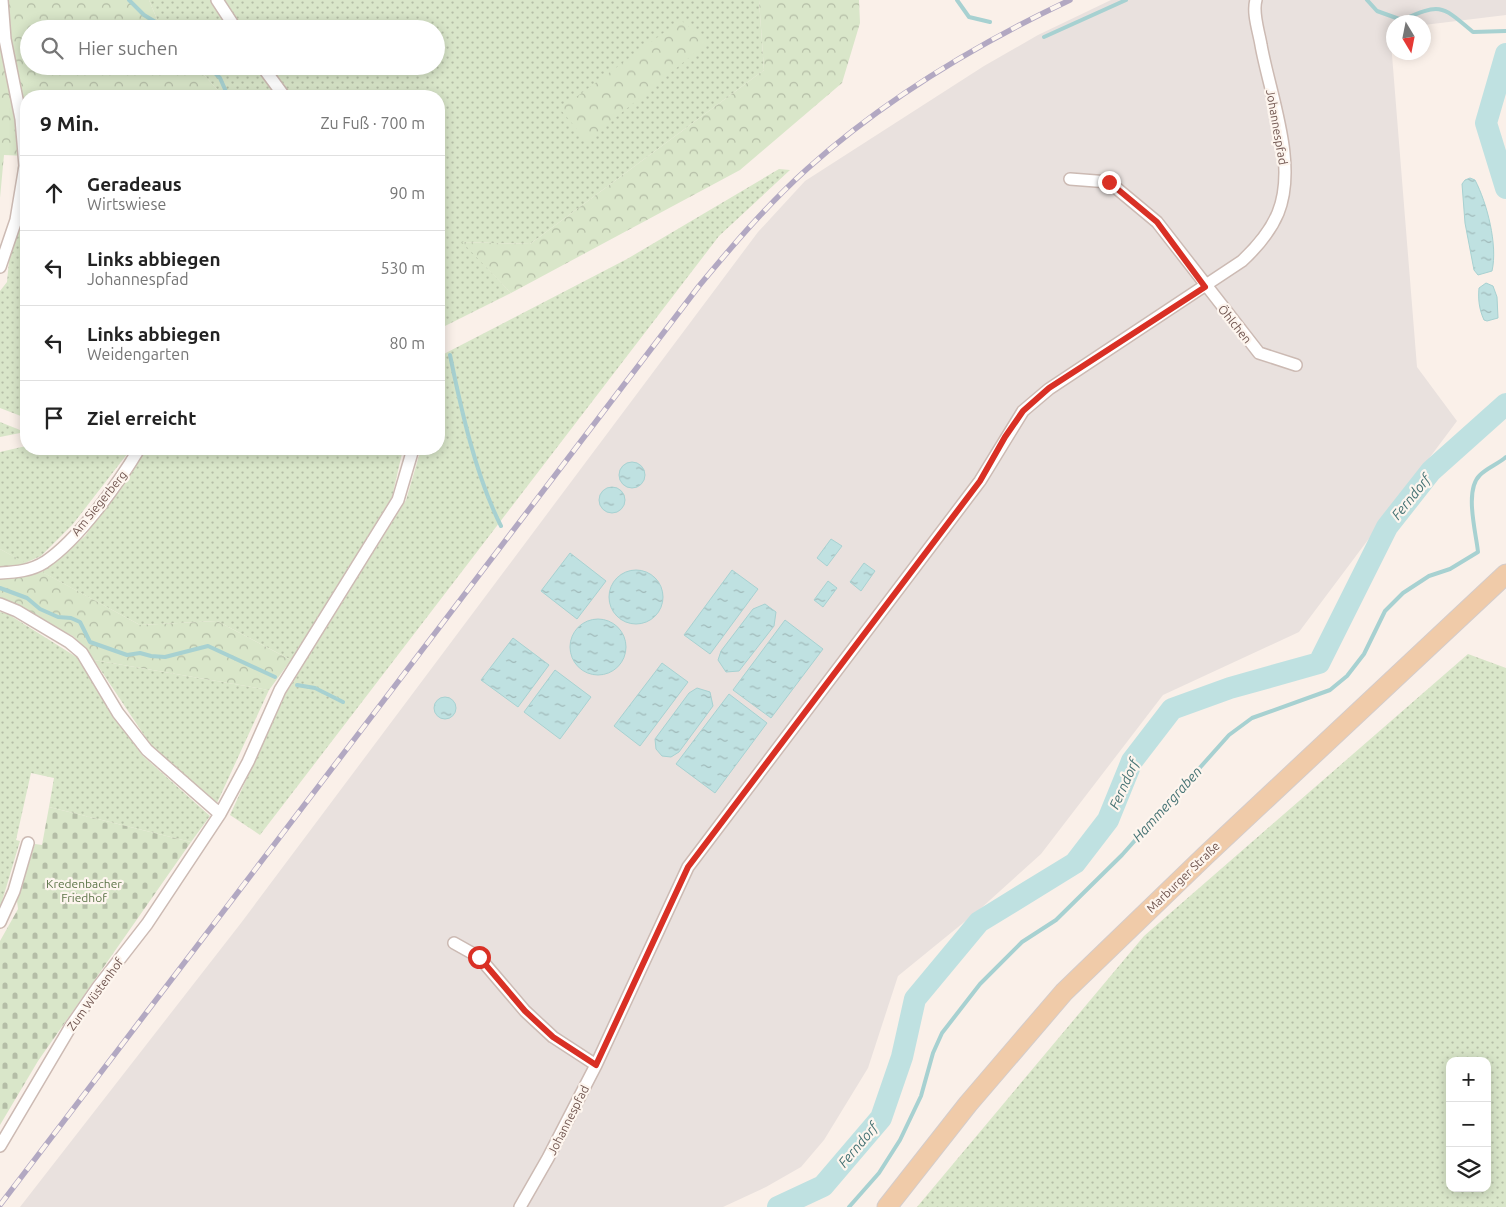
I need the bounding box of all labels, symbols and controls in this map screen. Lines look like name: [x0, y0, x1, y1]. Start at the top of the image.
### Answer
north arrow: [1386, 15, 1431, 60]
search box: [20, 20, 445, 75]
icon: search: [38, 34, 66, 62]
text: Hier suchen: [78, 37, 178, 59]
street label: Johannespfad: [1264, 88, 1290, 166]
text: 9 Min.: [40, 111, 99, 135]
text: Zu Fuß · 700 m: [320, 114, 425, 132]
route end: [1098, 171, 1121, 194]
text: Geradeaus: [87, 173, 182, 195]
icon: ahead: [40, 179, 68, 207]
text: 90 m: [389, 184, 425, 202]
text: Wirtswiese: [87, 195, 166, 213]
text: Links abbiegen: [87, 248, 221, 270]
icon: left: [40, 254, 68, 282]
text: 530 m: [380, 259, 425, 277]
text: Johannespfad: [87, 270, 189, 288]
street label: Öhlchen: [1216, 302, 1254, 346]
text: Links abbiegen: [87, 323, 221, 345]
icon: left: [40, 329, 68, 357]
text: 80 m: [389, 334, 425, 352]
text: Weidengarten: [87, 345, 189, 363]
icon: arrive: [40, 404, 68, 432]
text: Ziel erreicht: [87, 407, 196, 429]
street label: Am Siegerberg: [69, 468, 129, 538]
water label: Ferndorf: [1388, 470, 1435, 523]
water label: Ferndorf: [1106, 755, 1143, 812]
water label: Hammergraben: [1129, 763, 1205, 845]
street label: Marburger Straße: [1144, 839, 1222, 915]
park label: Kredenbacher Friedhof: [46, 877, 122, 904]
route start: [468, 946, 491, 969]
street label: Zum Wüstenhof: [64, 955, 126, 1033]
map controls: [1446, 1057, 1491, 1192]
button: +: [1446, 1057, 1491, 1102]
street label: Johannespfad: [545, 1083, 591, 1157]
button: −: [1446, 1102, 1491, 1147]
water label: Ferndorf: [835, 1118, 882, 1171]
button: layers: [1446, 1147, 1491, 1192]

